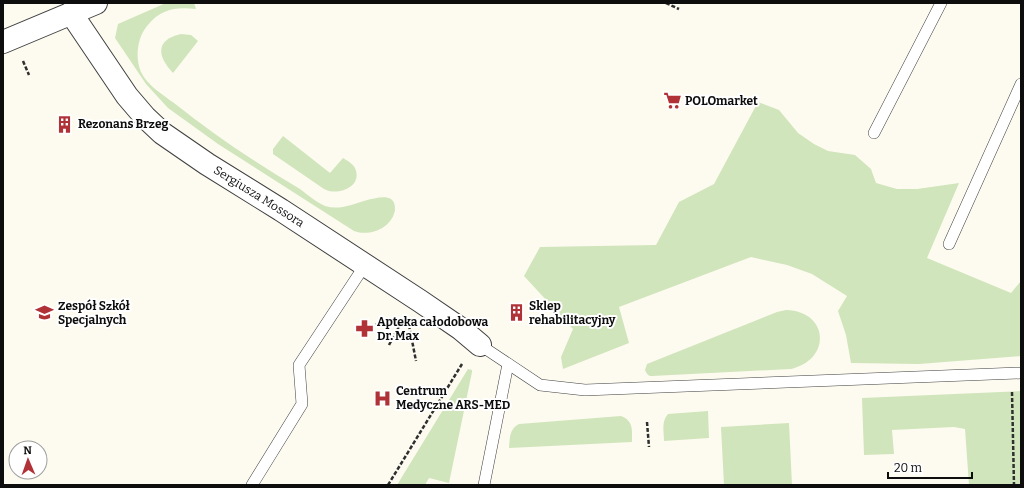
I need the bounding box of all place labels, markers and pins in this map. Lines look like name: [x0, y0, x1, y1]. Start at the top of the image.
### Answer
supermarket icon: POLOmarket: [662, 91, 682, 111]
place label: POLOmarket: [685, 94, 758, 108]
building icon: Rezonans Brzeg: [55, 114, 75, 134]
place label: Rezonans Brzeg: [78, 117, 168, 131]
place label: Zespół Szkół Specjalnych: [58, 299, 131, 328]
place label: Sklep rehabilitacyjny: [529, 299, 616, 328]
school or university icon: Zespół Szkół Specjalnych: [35, 303, 55, 323]
building icon: Sklep rehabilitacyjny: [506, 303, 526, 323]
place label: Apteka całodobowa Dr. Max: [377, 315, 488, 343]
pharmacy icon: Apteka całodobowa Dr. Max: [354, 319, 374, 339]
place label: Centrum Medyczne ARS-MED: [396, 384, 511, 412]
hospital icon: Centrum Medyczne ARS-MED: [373, 388, 393, 408]

